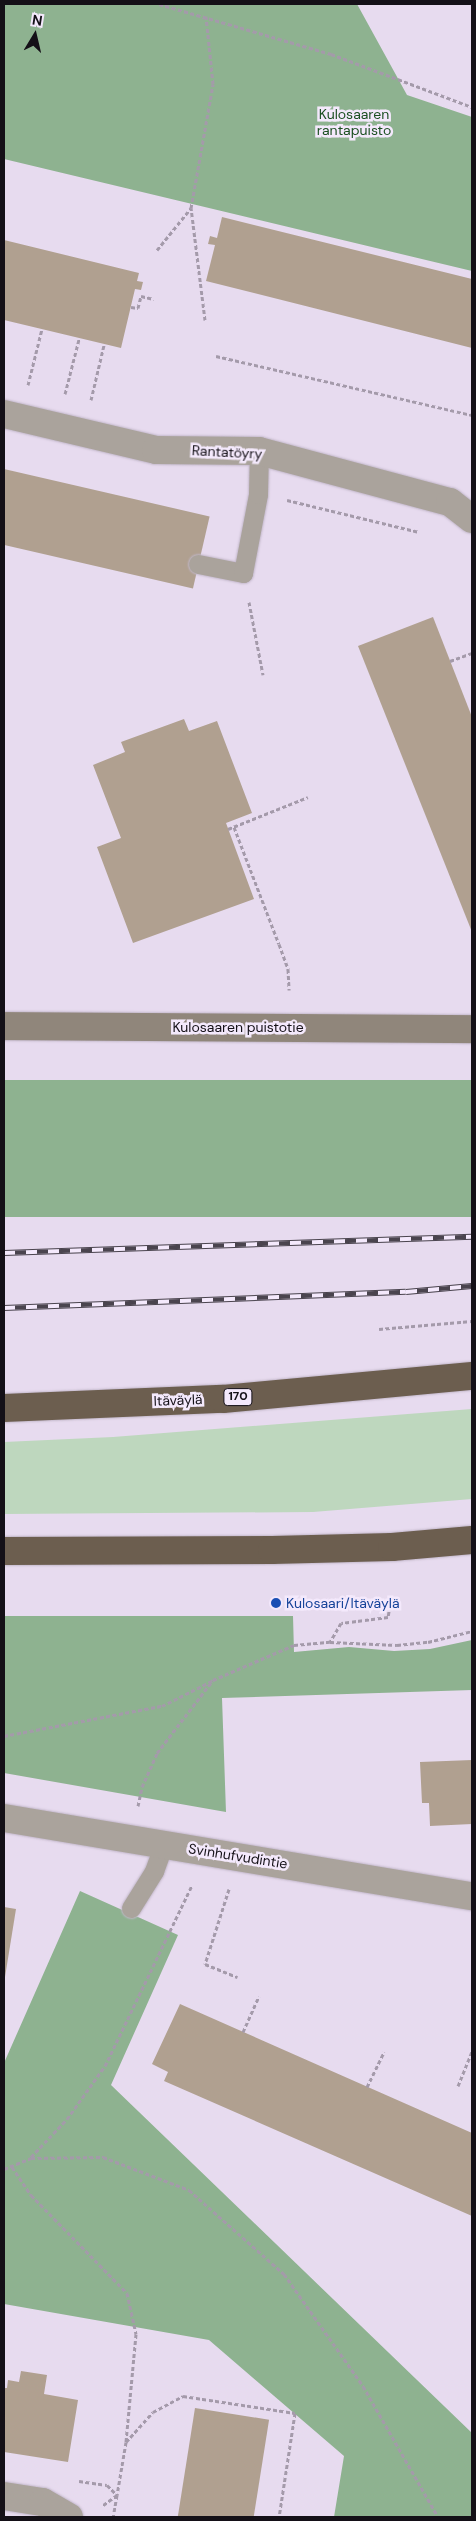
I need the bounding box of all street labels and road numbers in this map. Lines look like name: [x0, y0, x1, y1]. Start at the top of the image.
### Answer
street label: Rantatöyry: [191, 442, 263, 462]
street label: Kulosaaren puistotie: [172, 1019, 304, 1035]
road number: 170: [223, 1388, 253, 1406]
street label: Itäväylä: [153, 1391, 203, 1409]
street label: Svinhufvudintie: [187, 1840, 289, 1872]

